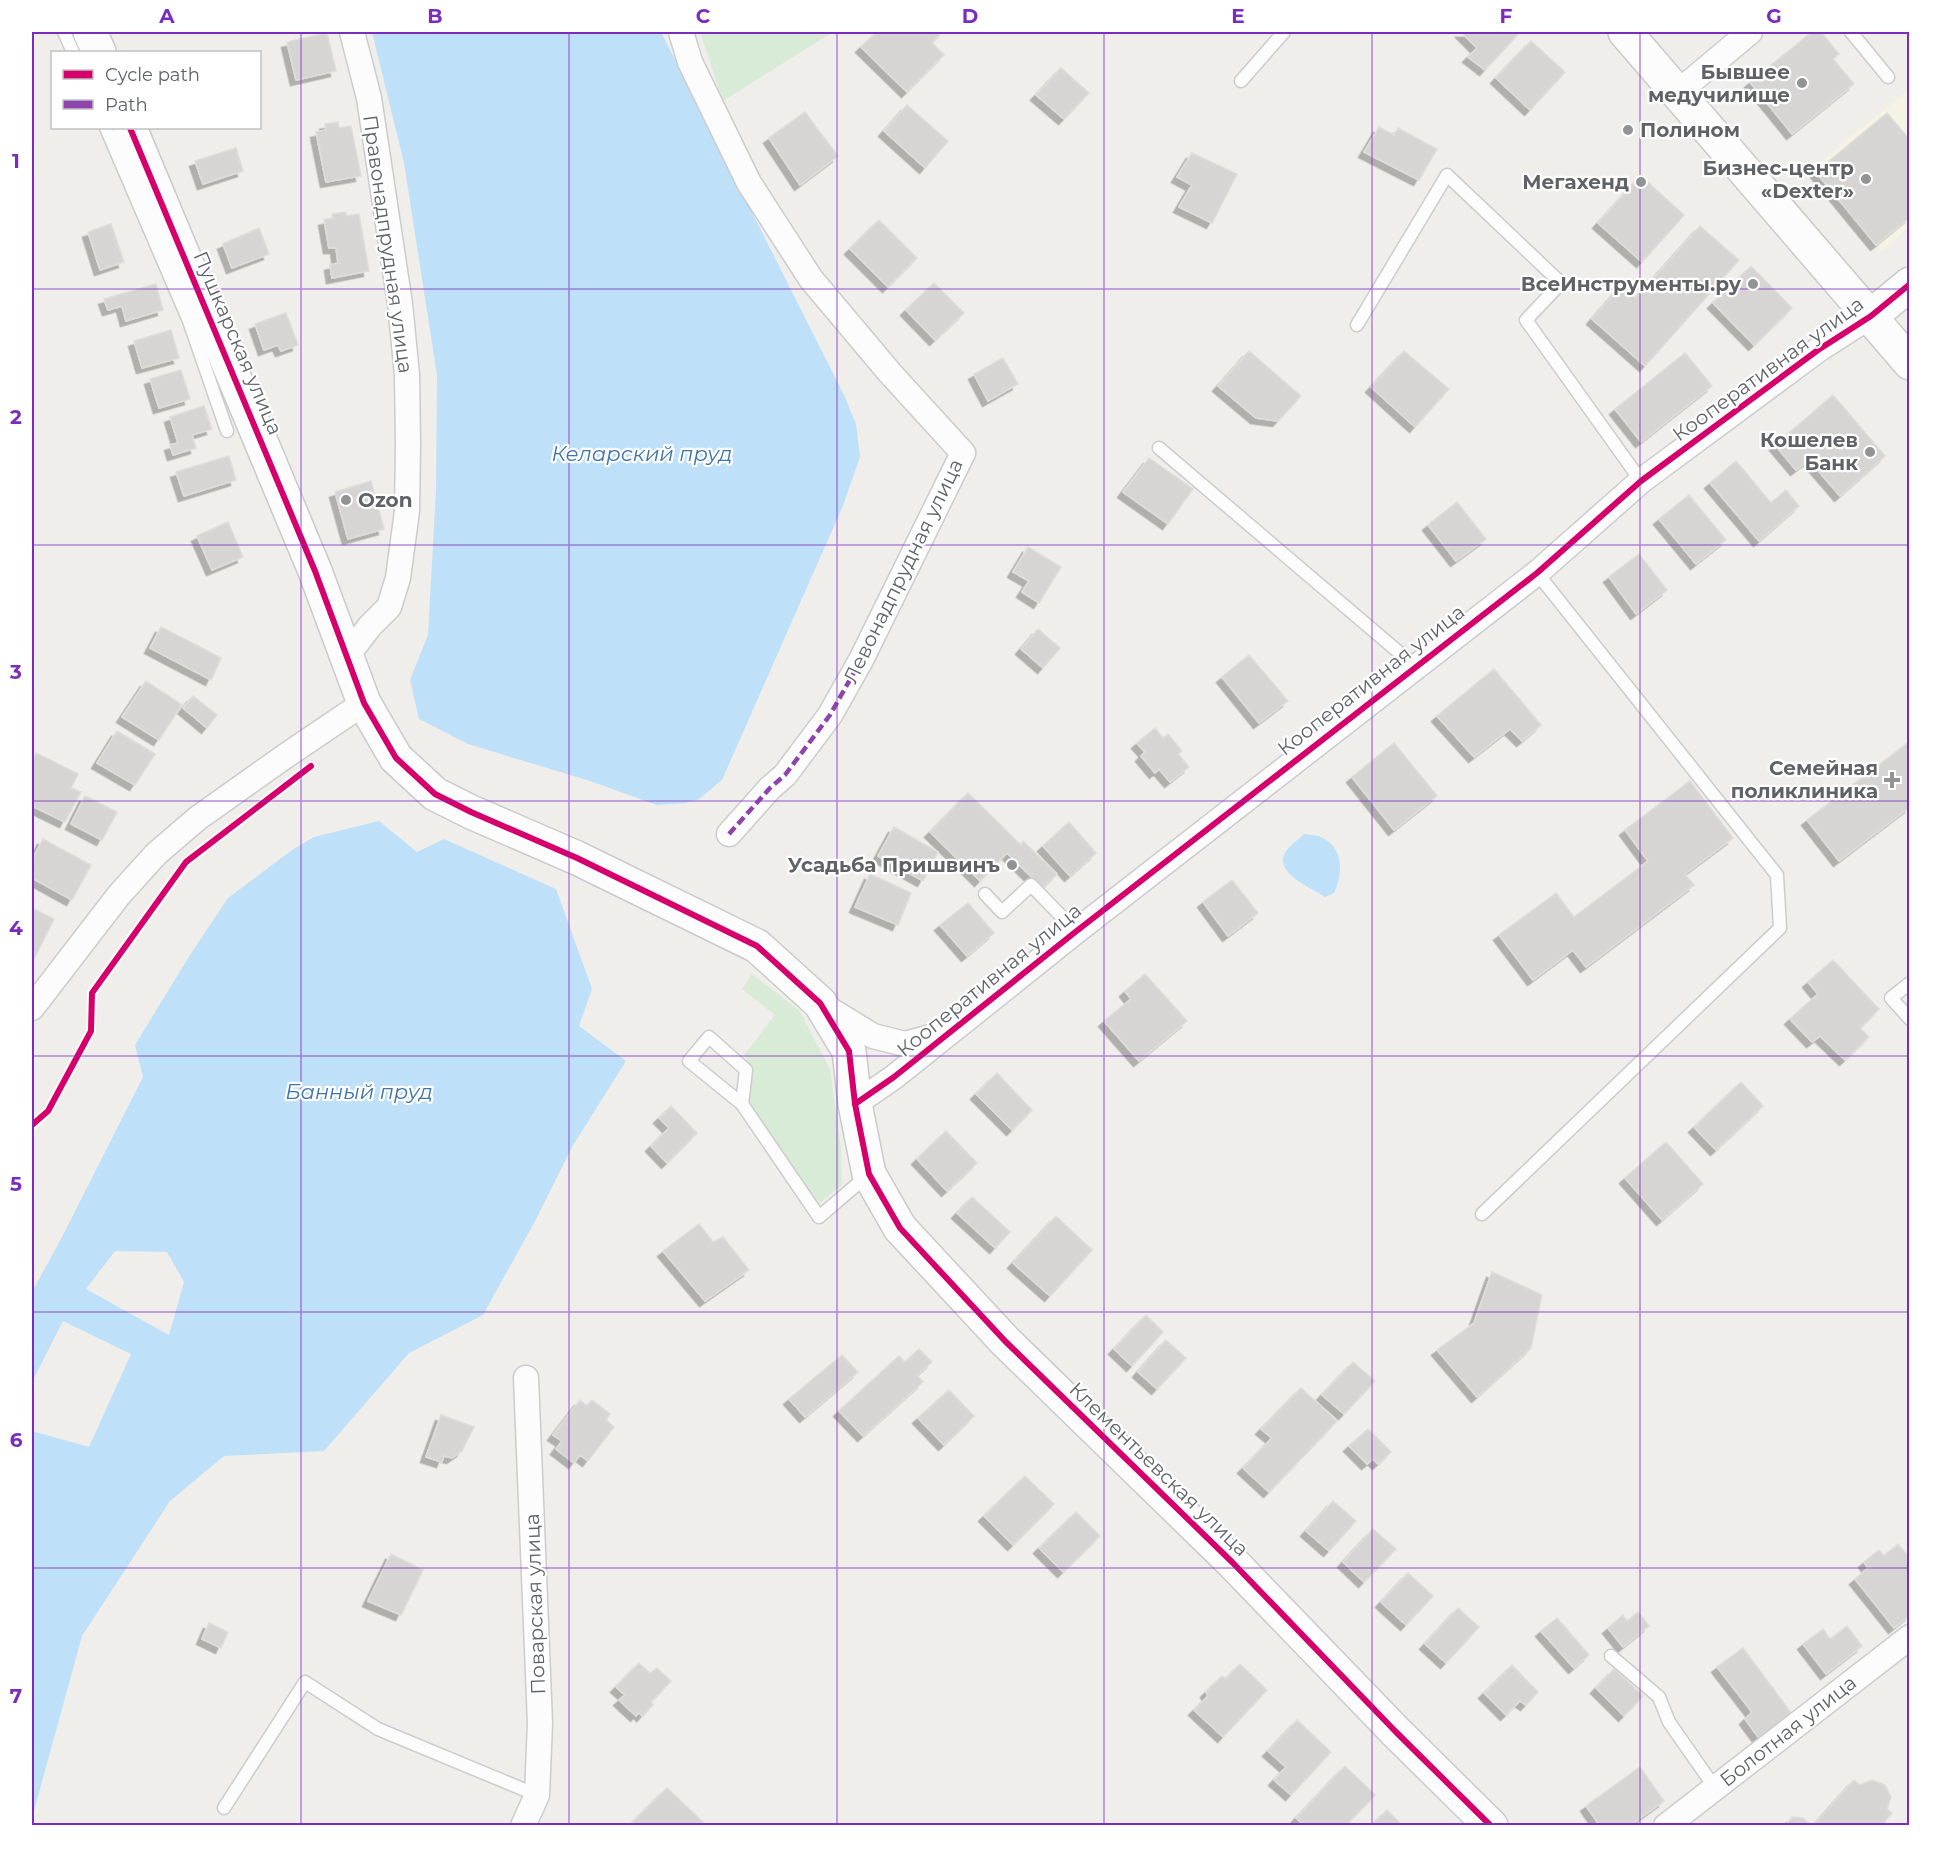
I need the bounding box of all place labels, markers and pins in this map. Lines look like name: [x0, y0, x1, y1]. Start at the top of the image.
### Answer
place label: Бывшее медучилище: [1648, 60, 1790, 107]
marker: Бывшее медучилище: [1795, 76, 1809, 90]
place label: Полином: [1640, 118, 1740, 142]
marker: Полином: [1621, 123, 1635, 137]
place label: Бизнес-центр «Dexter»: [1702, 156, 1854, 203]
place label: Мегахенд: [1522, 170, 1629, 194]
marker: Бизнес-центр «Dexter»: [1859, 172, 1873, 186]
marker: Мегахенд: [1634, 175, 1648, 189]
place label: ВсеИнструменты.ру: [1521, 272, 1742, 296]
marker: ВсеИнструменты.ру: [1746, 277, 1760, 291]
place label: Кошелев Банк: [1760, 428, 1858, 475]
marker: Кошелев Банк: [1863, 445, 1877, 459]
place label: Ozon: [358, 488, 413, 512]
marker: Ozon: [339, 493, 353, 507]
place label: Семейная поликлиника: [1731, 756, 1878, 803]
marker: Семейная поликлиника: [1883, 771, 1901, 789]
place label: Усадьба Пришвинъ: [788, 853, 1000, 877]
marker: Усадьба Пришвинъ: [1005, 858, 1019, 872]

